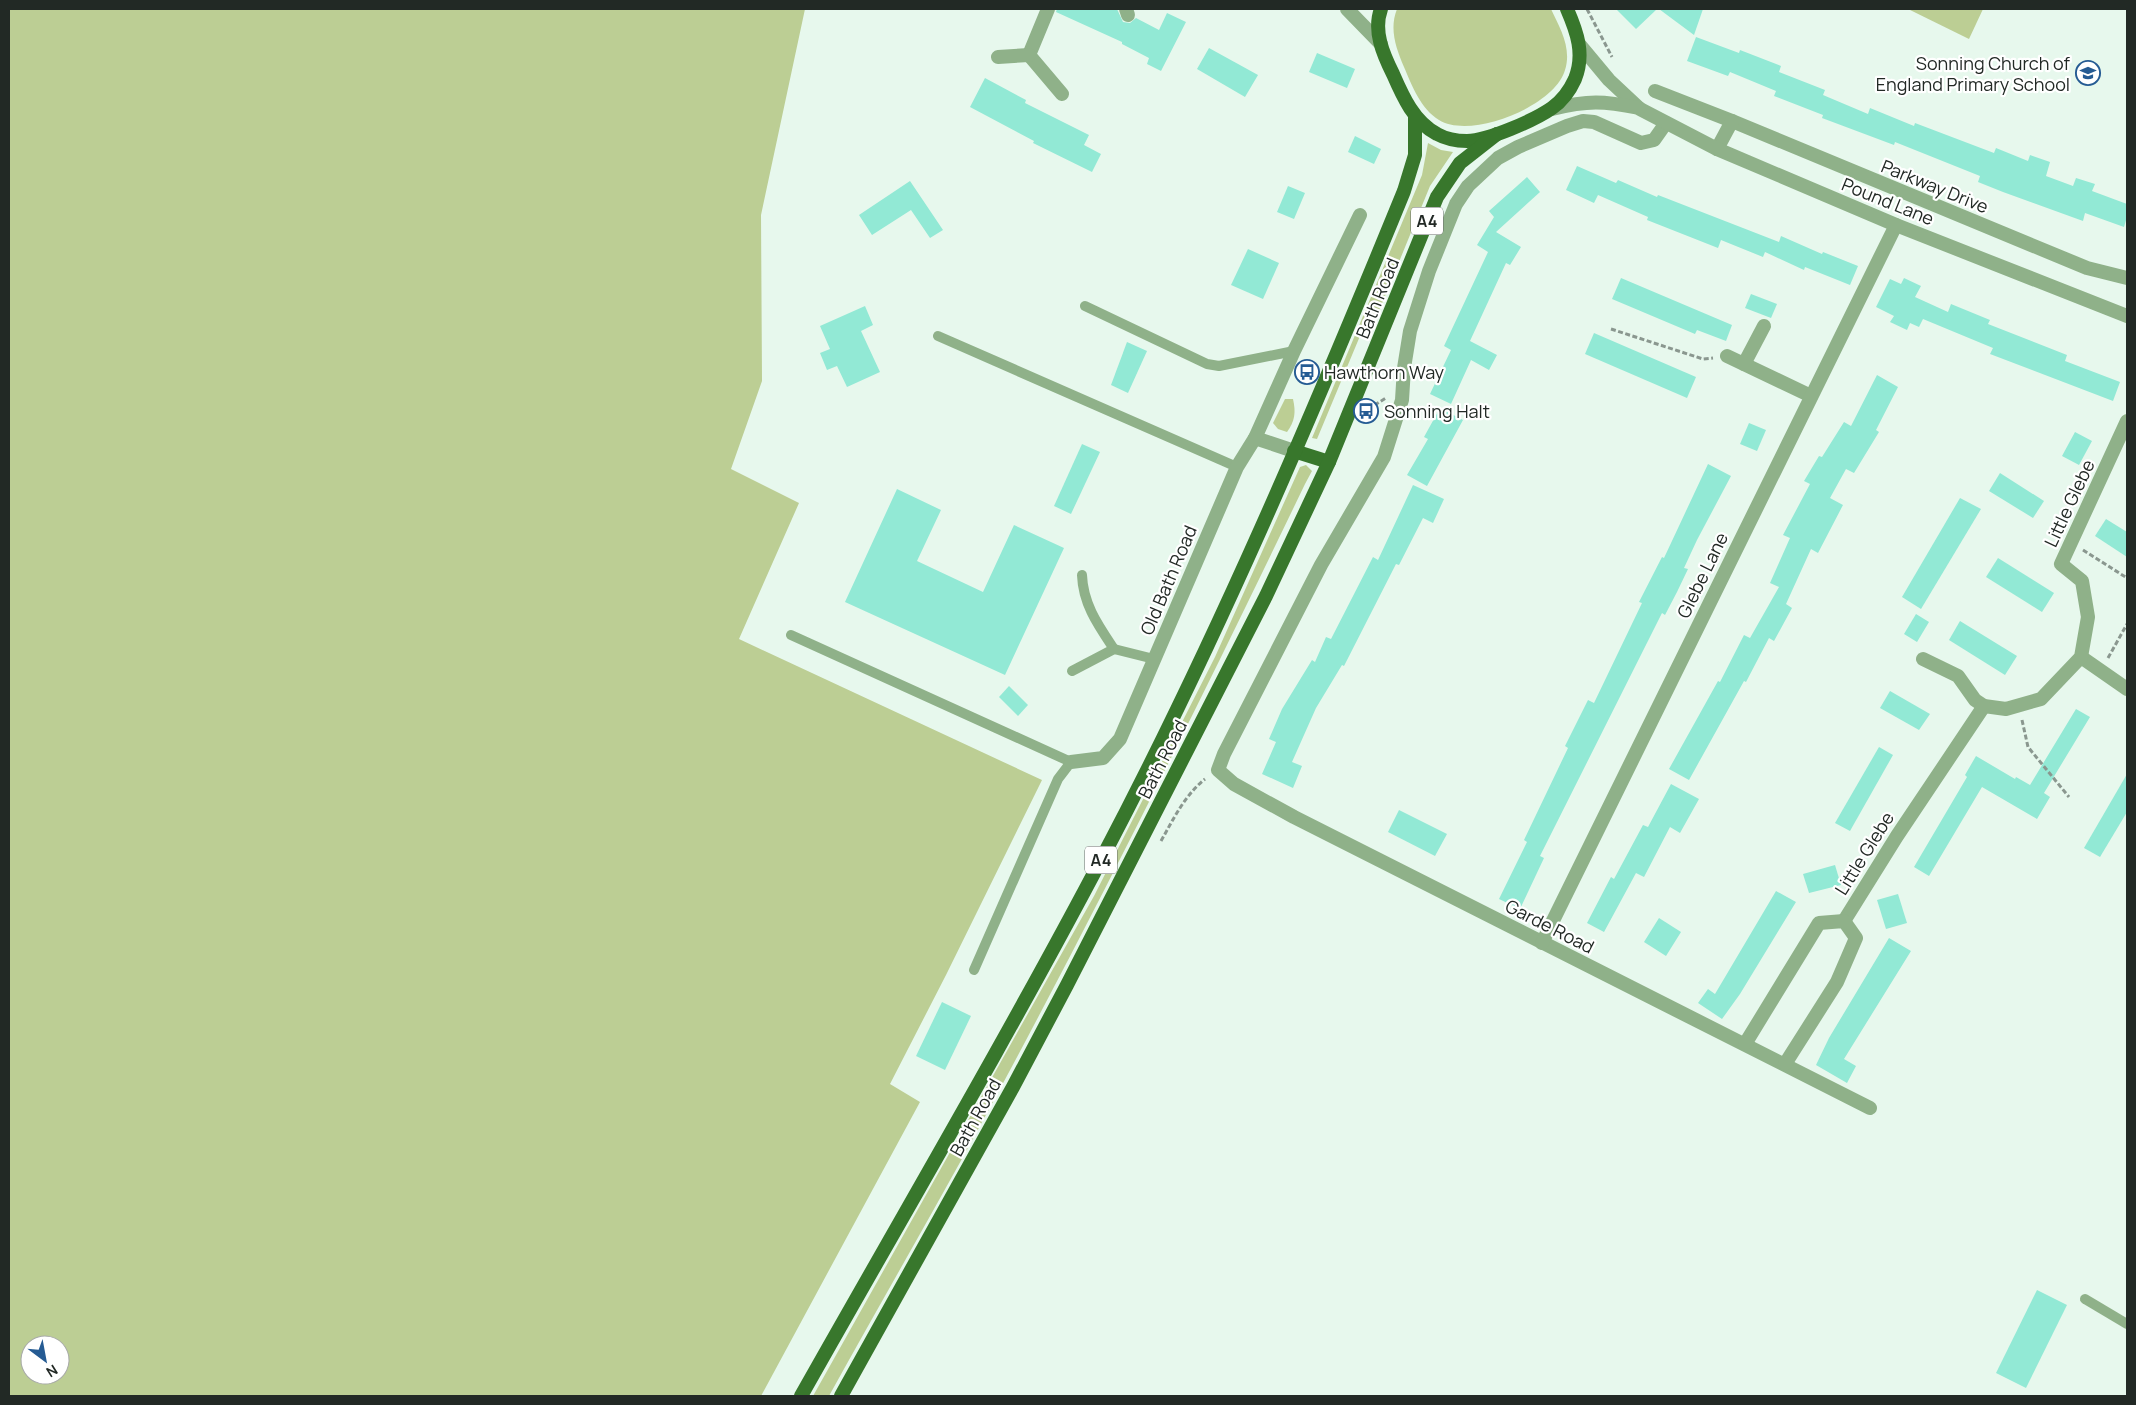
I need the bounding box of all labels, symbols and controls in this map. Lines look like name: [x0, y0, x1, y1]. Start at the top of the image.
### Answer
place label: Sonning Church of England Primary School: [1876, 51, 2071, 96]
school or university icon: Sonning Church of England Primary School: [2075, 60, 2101, 86]
street label: Parkway Drive: [1878, 154, 1992, 218]
street label: Pound Lane: [1838, 172, 1938, 230]
road number: A4: [1411, 208, 1443, 235]
street label: Bath Road: [1350, 254, 1404, 342]
bus stop icon: Hawthorn Way: [1294, 359, 1320, 385]
place label: Hawthorn Way: [1324, 360, 1445, 384]
bus stop icon: Sonning Halt: [1353, 398, 1379, 424]
place label: Sonning Halt: [1384, 399, 1490, 423]
street label: Little Glebe: [2038, 455, 2100, 551]
street label: Old Bath Road: [1134, 522, 1202, 638]
street label: Glebe Lane: [1671, 528, 1733, 622]
street label: Bath Road: [1132, 716, 1192, 802]
street label: Little Glebe: [1829, 807, 1899, 899]
road number: A4: [1085, 846, 1117, 874]
street label: Garde Road: [1502, 893, 1598, 959]
street label: Bath Road: [944, 1074, 1006, 1160]
north arrow: [20, 1335, 70, 1385]
text: N: [43, 1361, 61, 1382]

